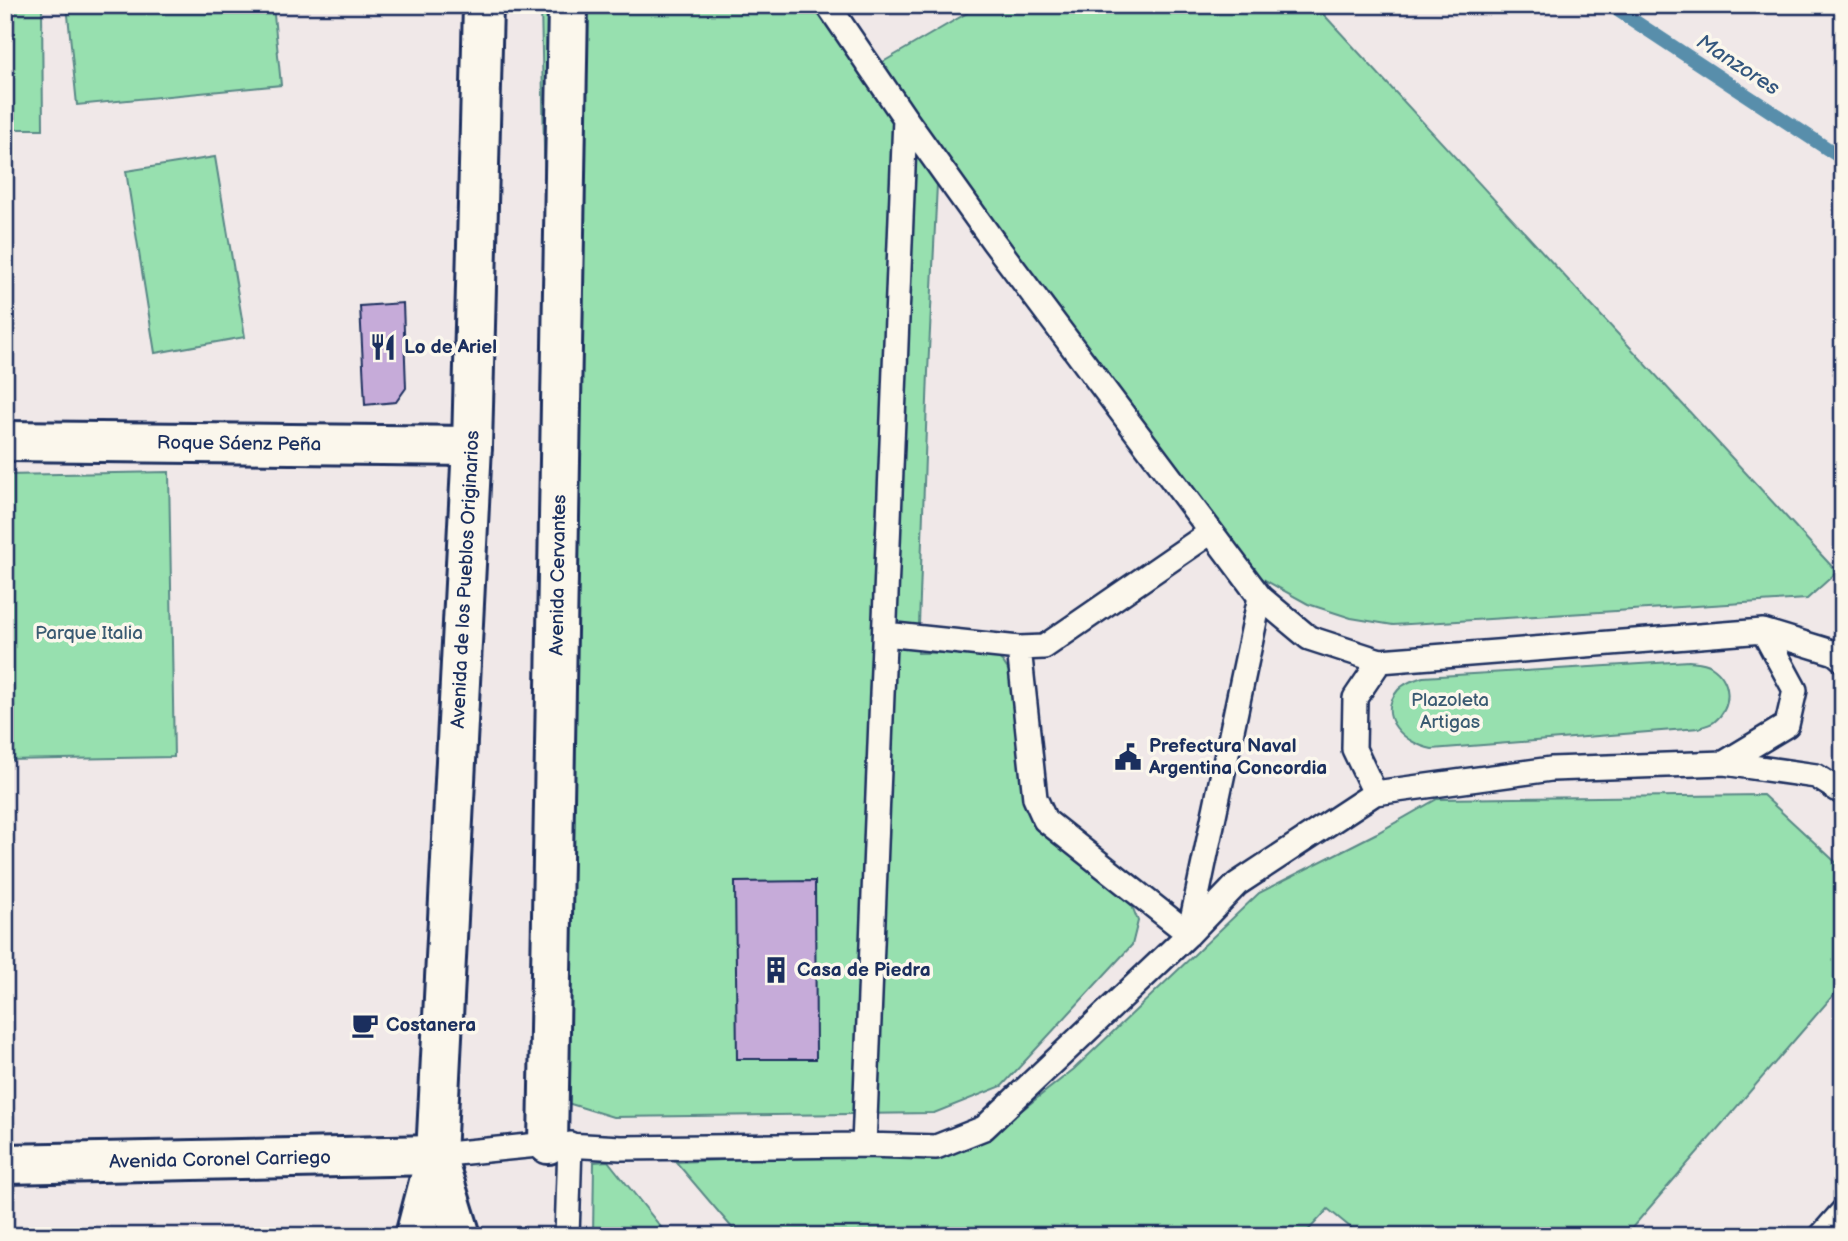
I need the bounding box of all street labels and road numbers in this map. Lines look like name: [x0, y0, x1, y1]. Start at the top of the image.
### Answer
street label: Avenida de los Pueblos Originarios: [446, 430, 484, 729]
street label: Roque Sáenz Peña: [157, 431, 321, 456]
street label: Avenida Cervantes: [545, 494, 571, 656]
street label: Avenida Coronel Carriego: [109, 1146, 331, 1173]

